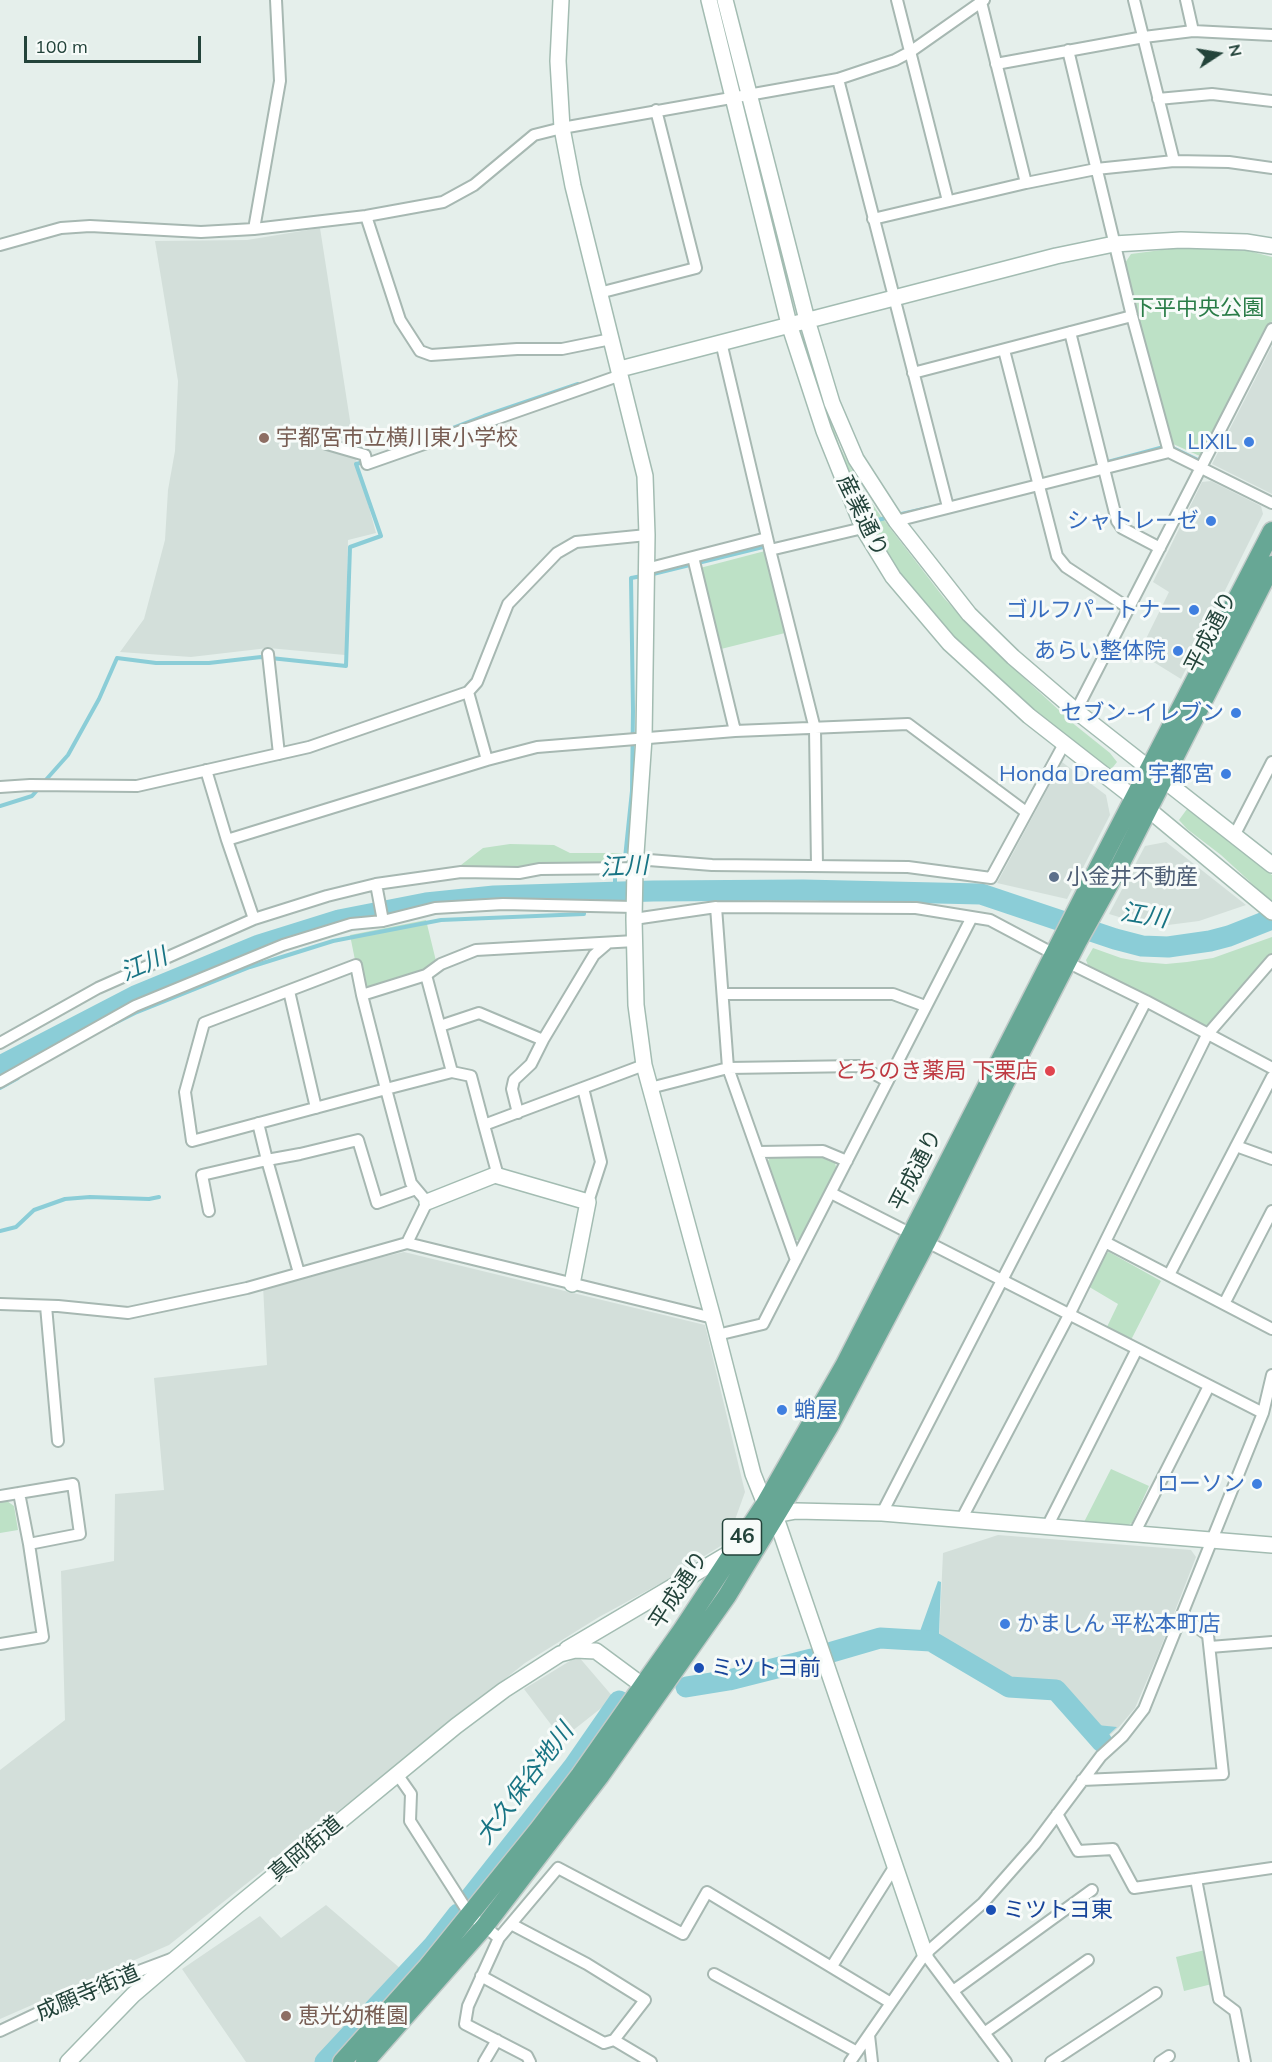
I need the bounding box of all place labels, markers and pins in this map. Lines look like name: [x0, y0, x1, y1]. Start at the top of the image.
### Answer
place label: 宇都宮市立横川東小学校: [276, 425, 518, 451]
place label: LIXIL: [1187, 429, 1237, 455]
marker: 宇都宮市立横川東小学校: [257, 431, 271, 445]
marker: LIXIL: [1242, 435, 1256, 449]
place label: シャトレーゼ: [1067, 508, 1199, 534]
marker: シャトレーゼ: [1204, 514, 1218, 528]
place label: ゴルフパートナー: [1006, 597, 1182, 623]
marker: ゴルフパートナー: [1187, 603, 1201, 617]
place label: あらい整体院: [1034, 638, 1166, 664]
marker: あらい整体院: [1171, 644, 1185, 658]
place label: セブン-イレブン: [1061, 700, 1224, 726]
marker: セブン-イレブン: [1229, 706, 1243, 720]
place label: Honda Dream 宇都宮: [999, 761, 1214, 787]
marker: Honda Dream 宇都宮: [1219, 767, 1233, 781]
place label: 小金井不動産: [1066, 864, 1198, 890]
marker: 小金井不動産: [1047, 870, 1061, 884]
place label: とちのき薬局 下栗店: [834, 1058, 1038, 1084]
marker: とちのき薬局 下栗店: [1043, 1064, 1057, 1078]
place label: 蛸屋: [794, 1397, 838, 1423]
marker: 蛸屋: [775, 1403, 789, 1417]
place label: ローソン: [1157, 1471, 1245, 1497]
marker: ローソン: [1250, 1477, 1264, 1491]
place label: かましん 平松本町店: [1017, 1611, 1221, 1637]
marker: かましん 平松本町店: [998, 1617, 1012, 1631]
place label: ミツトヨ前: [711, 1655, 821, 1681]
marker: ミツトヨ前: [692, 1661, 706, 1675]
place label: ミツトヨ東: [1003, 1897, 1113, 1923]
marker: ミツトヨ東: [984, 1903, 998, 1917]
place label: 恵光幼稚園: [298, 2003, 408, 2029]
marker: 恵光幼稚園: [279, 2009, 293, 2023]

